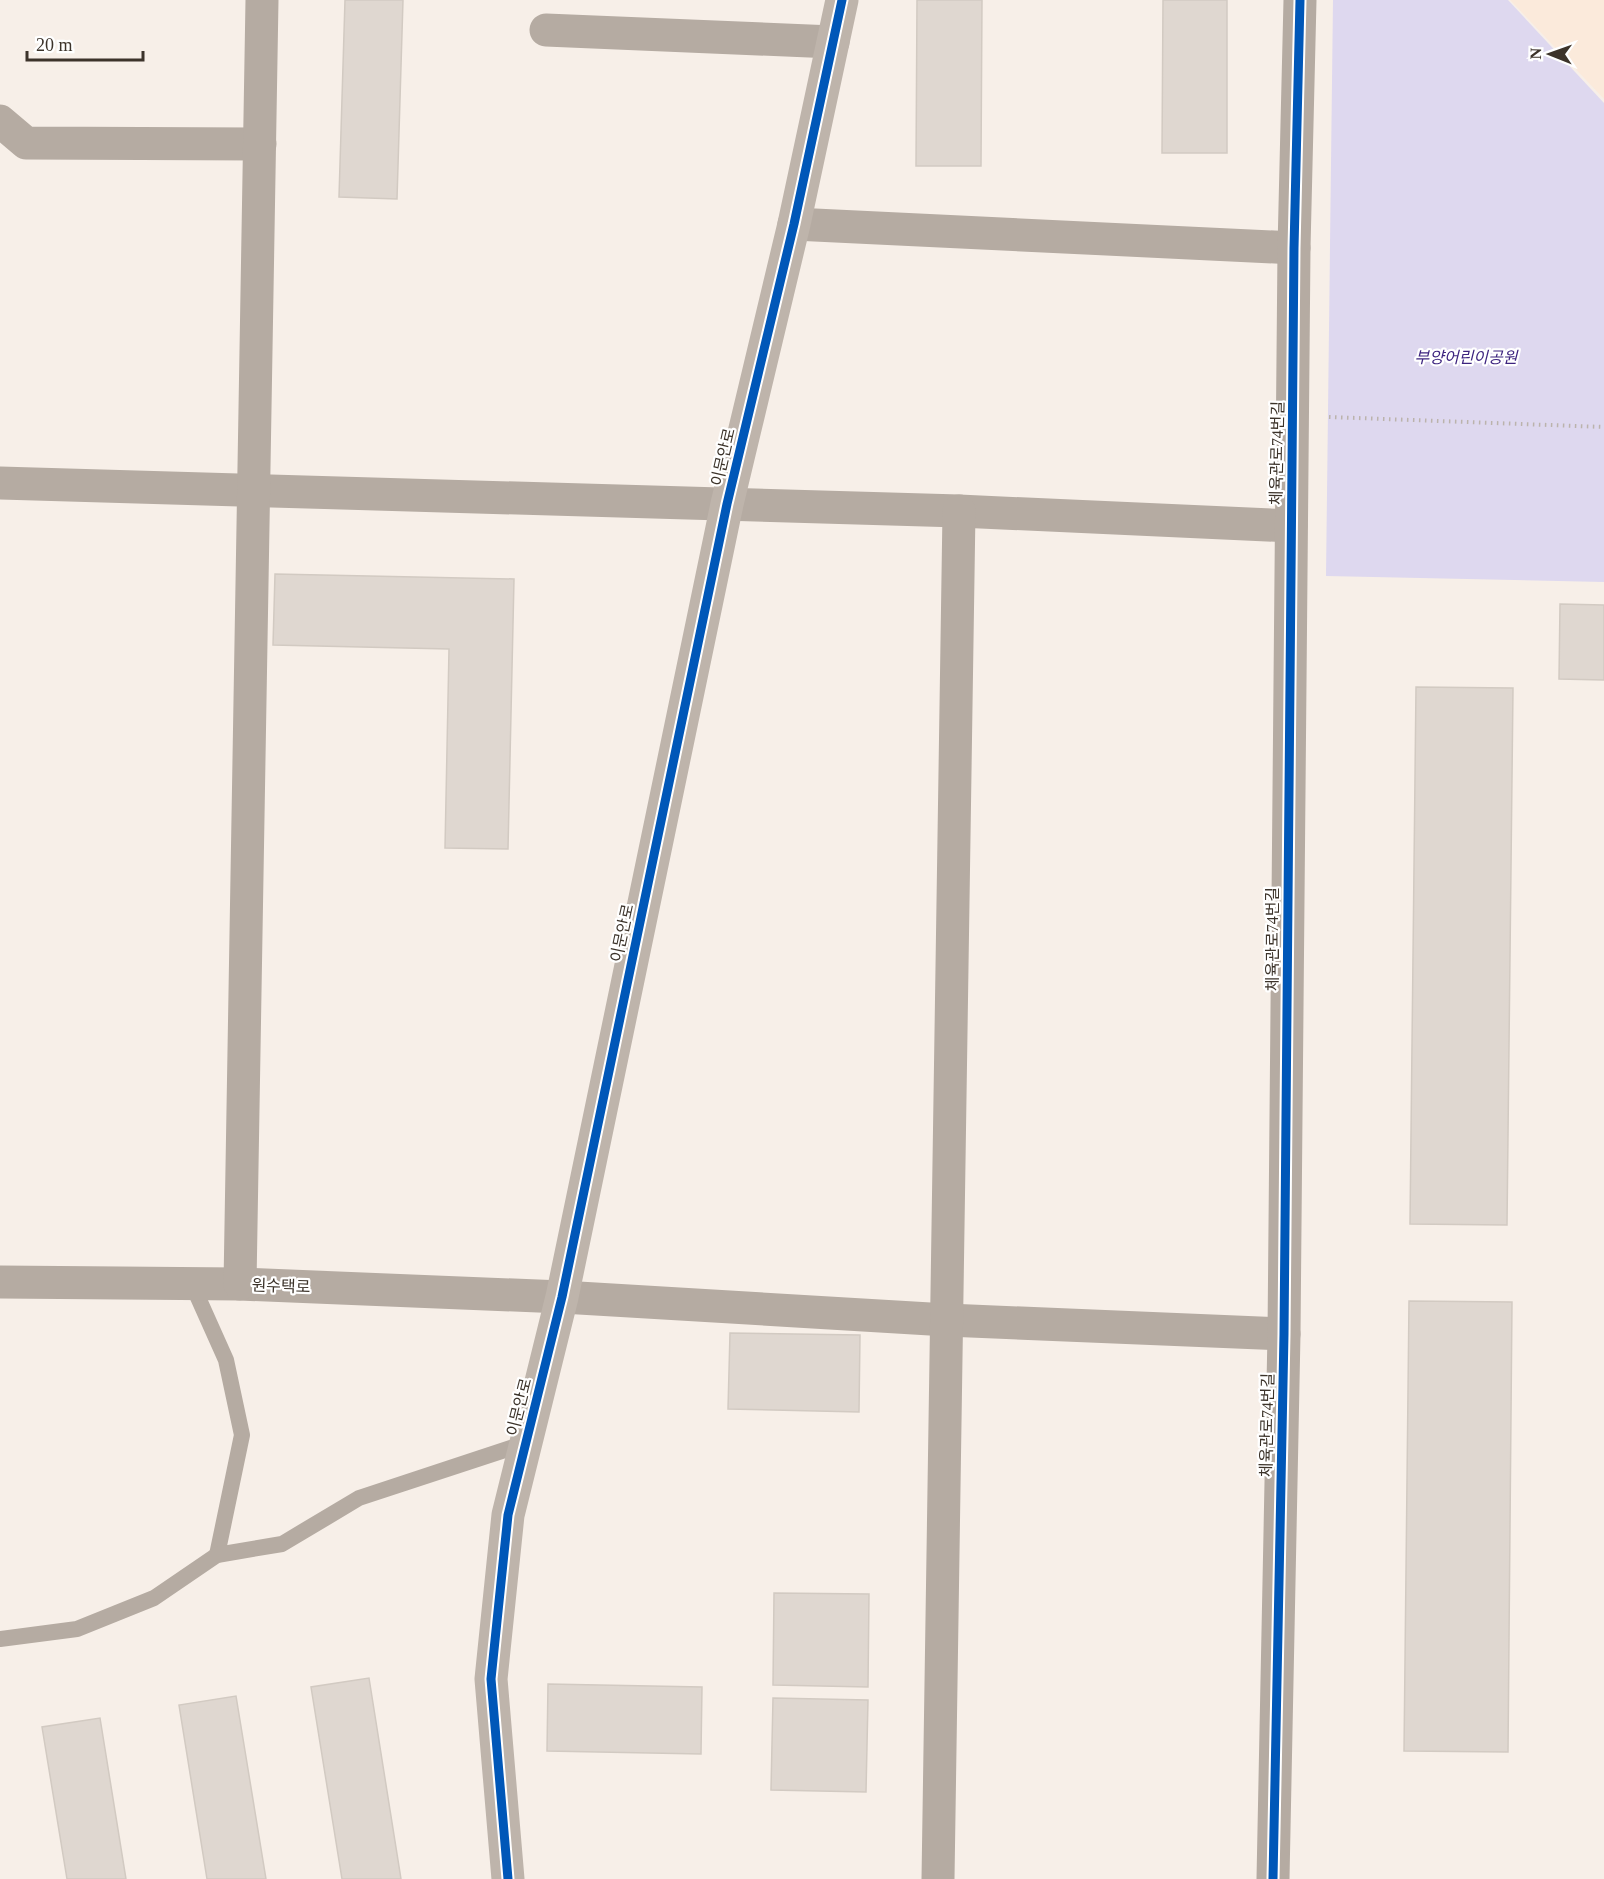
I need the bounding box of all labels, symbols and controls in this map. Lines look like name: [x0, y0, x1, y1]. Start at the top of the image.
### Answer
scale bar: [27, 24, 142, 62]
north arrow: [1520, 24, 1580, 84]
text: 20 m: [36, 35, 73, 55]
text: N: [1527, 47, 1544, 60]
park label: 부양어린이공원: [1414, 349, 1519, 366]
street label: 체육관로74번길: [1268, 401, 1286, 505]
street label: 이문안로: [708, 426, 738, 488]
street label: 체육관로74번길: [1264, 887, 1281, 991]
street label: 이문안로: [608, 902, 636, 964]
street label: 원수택로: [251, 1276, 311, 1296]
street label: 체육관로74번길: [1258, 1373, 1276, 1477]
street label: 이문안로: [504, 1376, 534, 1438]

